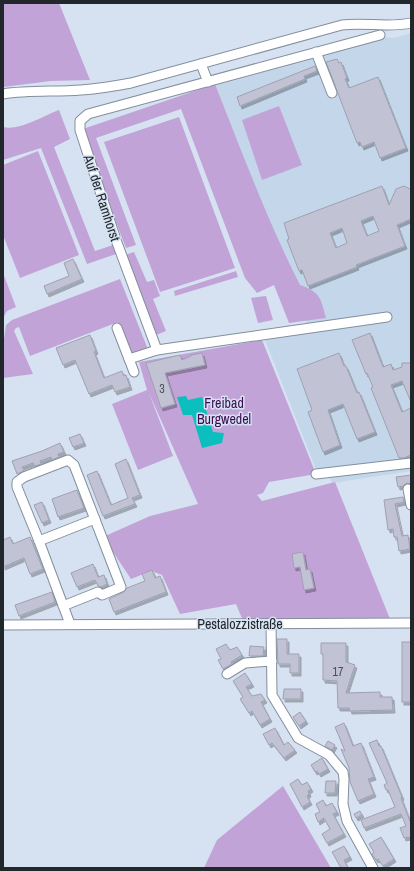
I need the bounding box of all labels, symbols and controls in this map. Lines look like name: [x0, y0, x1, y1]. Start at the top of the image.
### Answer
street label: Auf der Ramhorst: [79, 151, 124, 244]
house number: 3: [159, 381, 165, 397]
park label: Freibad Burgwedel: [197, 394, 251, 428]
street label: Pestalozzistraße: [197, 615, 283, 633]
house number: 17: [333, 664, 344, 680]

